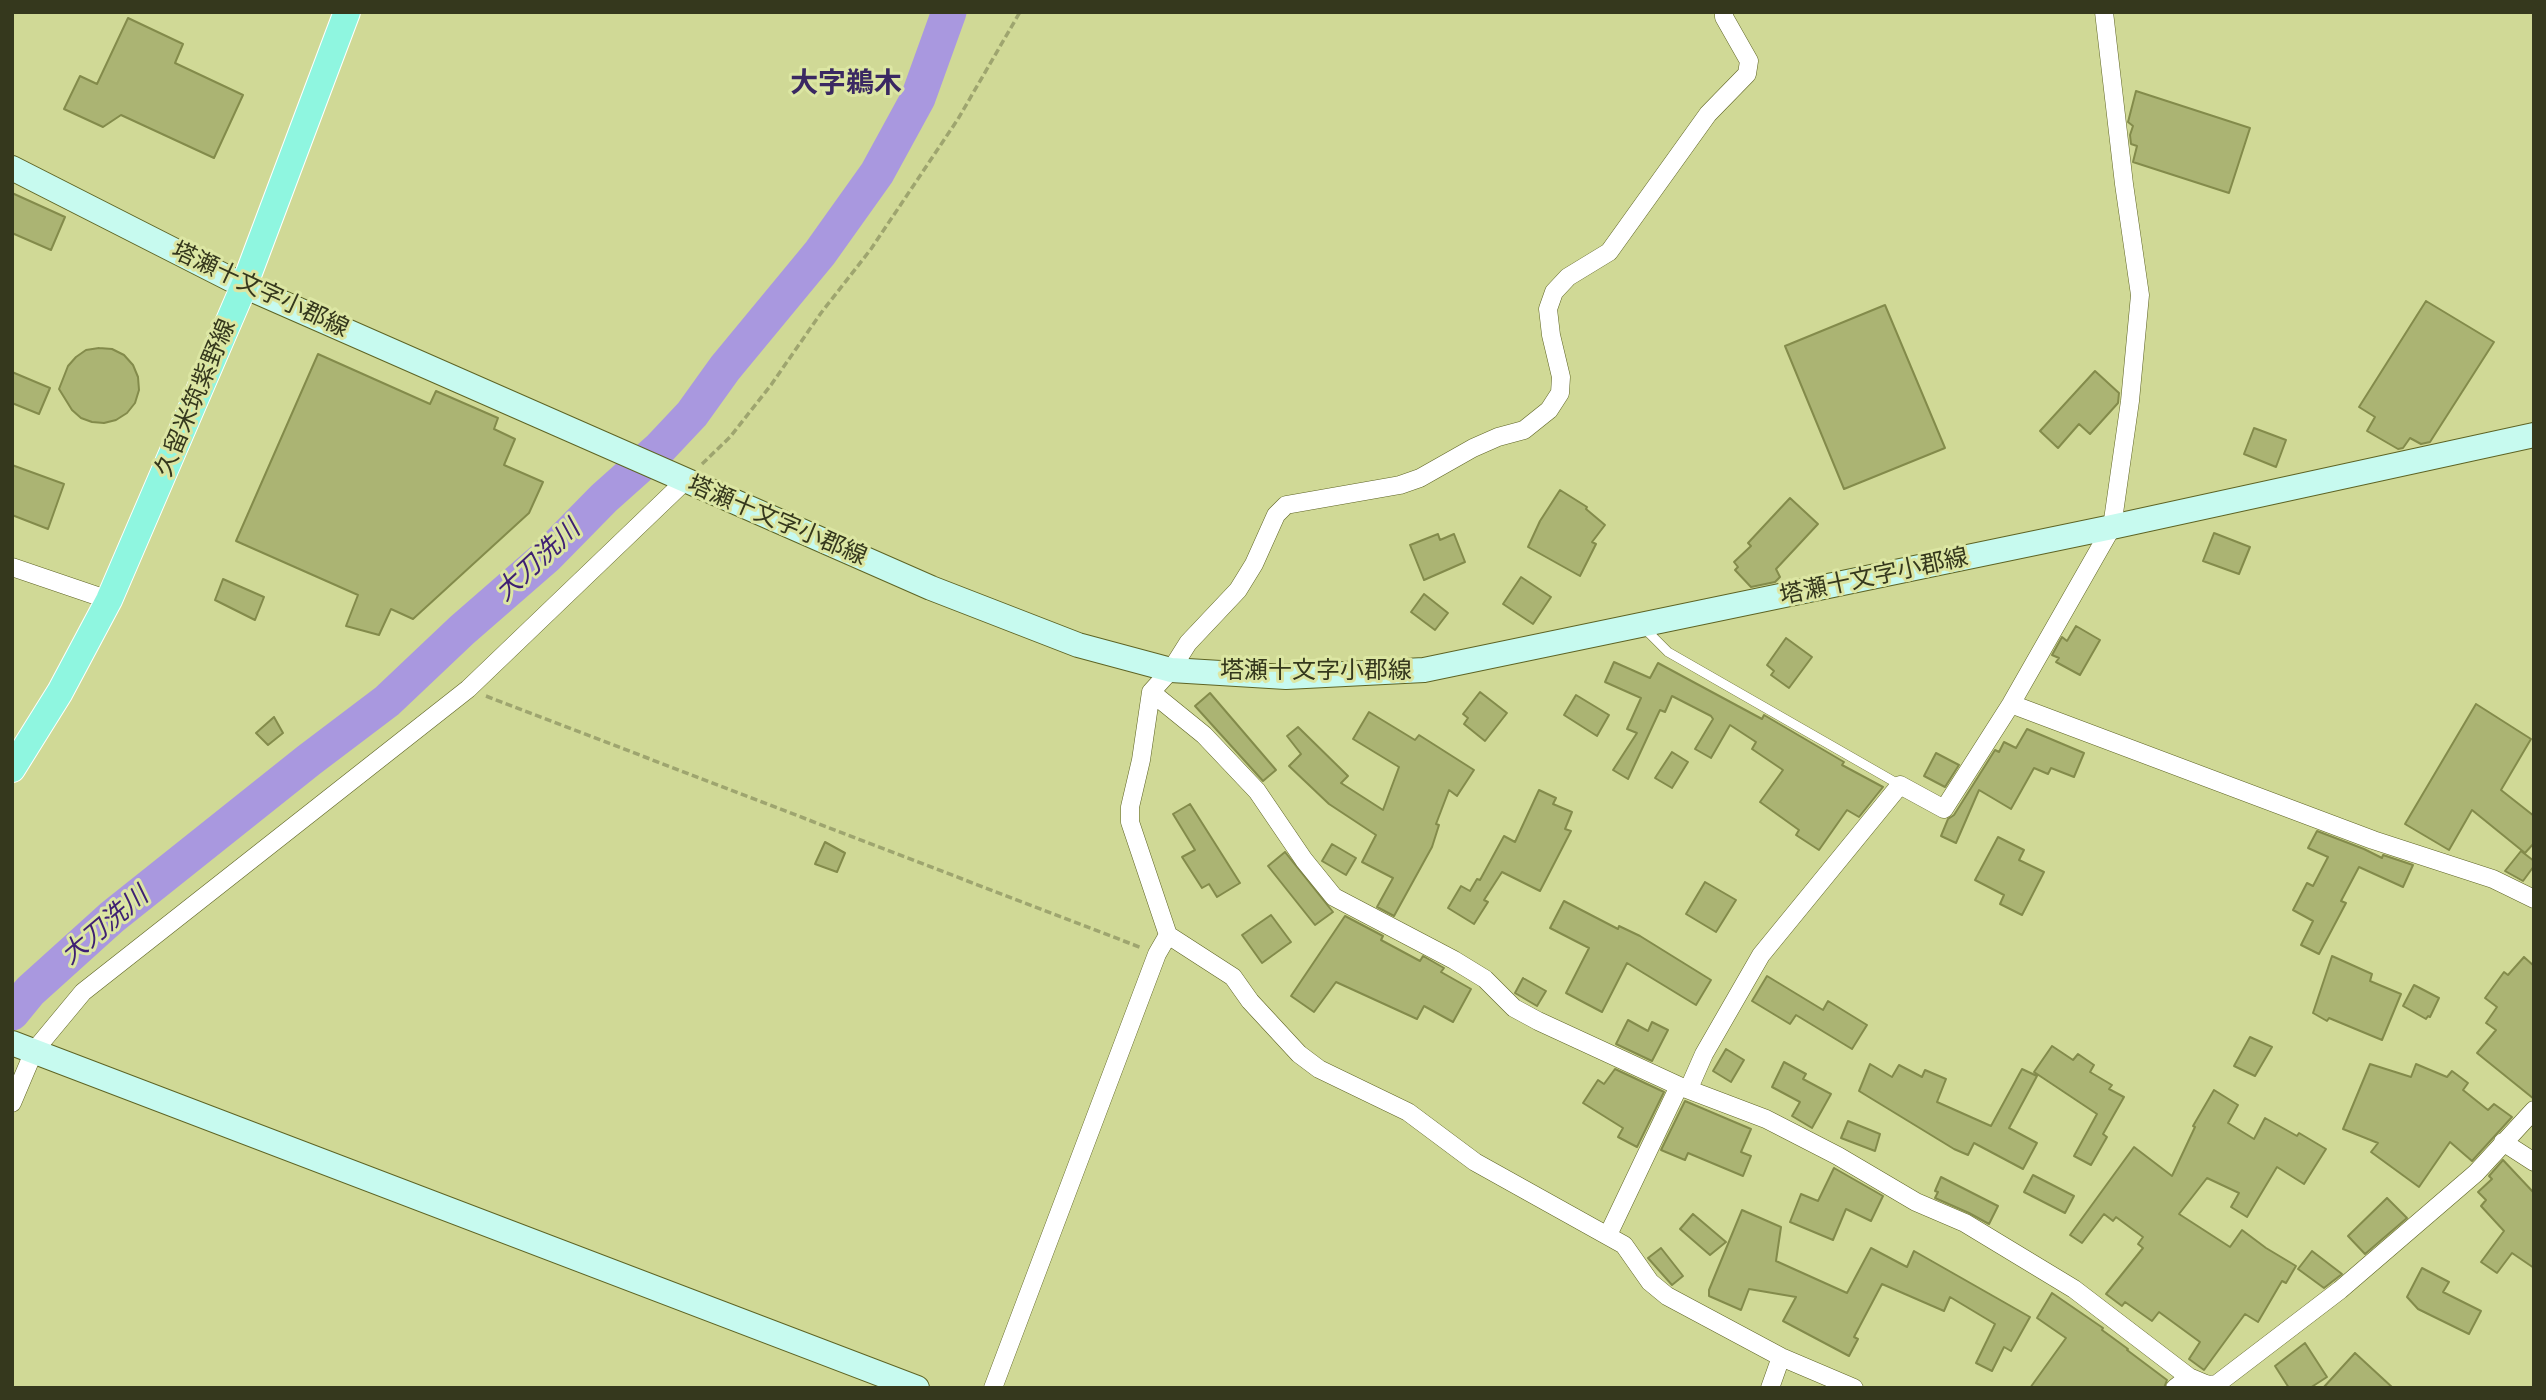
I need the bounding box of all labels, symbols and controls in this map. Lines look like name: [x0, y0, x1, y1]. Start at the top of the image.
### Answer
district label: 大字鵜木: [790, 67, 902, 101]
street label: 塔瀬十文字小郡線: [167, 236, 353, 344]
street label: 久留米筑紫野線: [150, 315, 242, 481]
street label: 塔瀬十文字小郡線: [683, 470, 871, 572]
water label: 大刀洗川: [489, 514, 587, 608]
street label: 塔瀬十文字小郡線: [1777, 543, 1971, 611]
street label: 塔瀬十文字小郡線: [1220, 657, 1412, 685]
water label: 大刀洗川: [55, 881, 155, 971]

